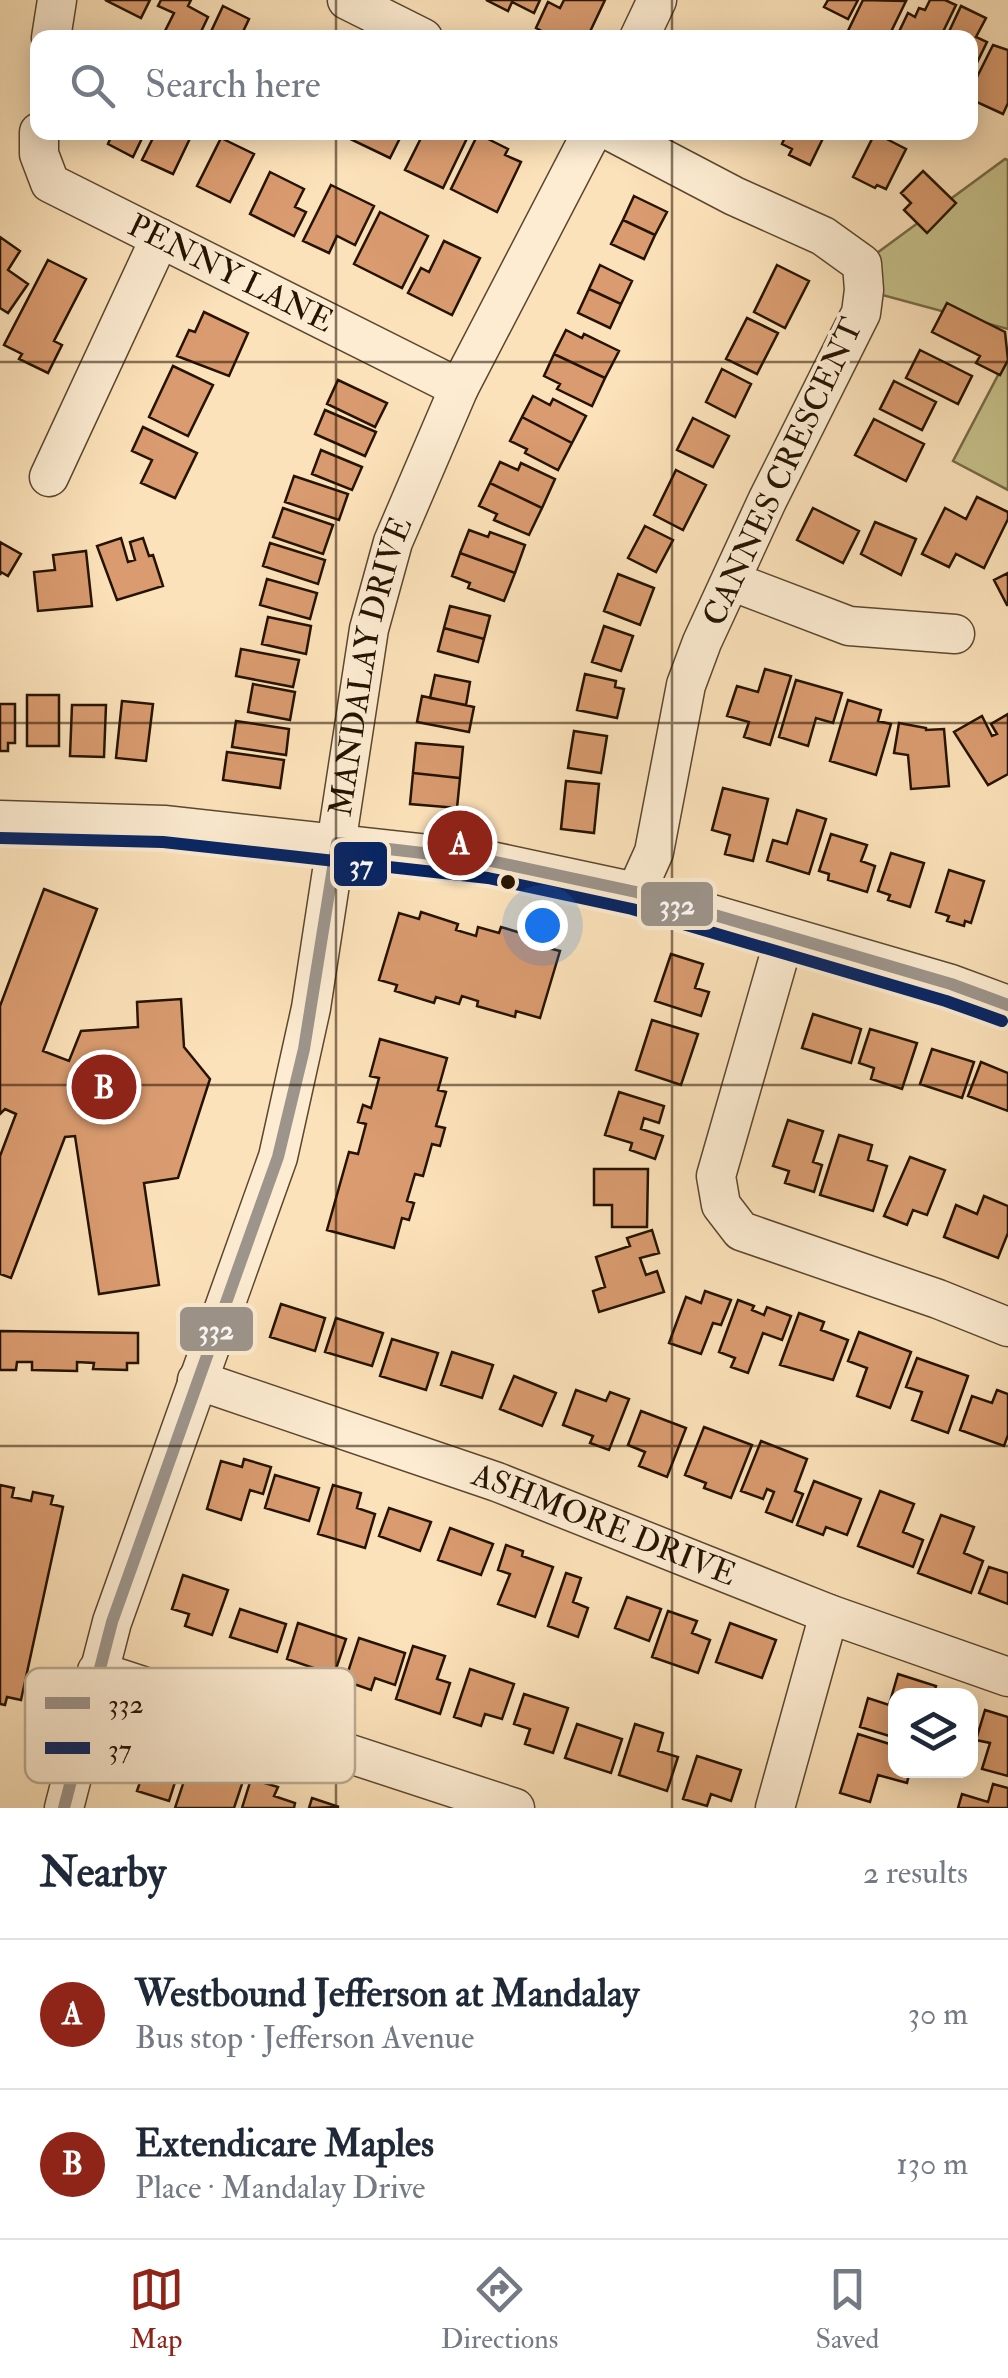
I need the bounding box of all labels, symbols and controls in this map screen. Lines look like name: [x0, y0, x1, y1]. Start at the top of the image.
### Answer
search box: [30, 30, 978, 140]
icon: search: [65, 58, 120, 113]
text: Search here: [145, 61, 321, 109]
street label: PENNY LANE: [121, 205, 340, 342]
street label: CANNES CRESCENT: [694, 312, 872, 632]
street label: MANDALAY DRIVE: [321, 511, 421, 819]
pin: A: [428, 806, 492, 880]
line badge: 37: [332, 840, 389, 888]
text: 37: [349, 848, 373, 883]
unlabelled marker: [498, 872, 518, 892]
line badge: 332: [639, 880, 715, 928]
text: 332: [659, 888, 695, 923]
your location: [517, 900, 568, 951]
pin: B: [72, 1050, 136, 1124]
line badge: 332: [178, 1305, 255, 1353]
text: 332: [198, 1313, 234, 1348]
street label: ASHMORE DRIVE: [466, 1455, 742, 1595]
legend: [25, 1668, 355, 1783]
text: 332: [108, 1687, 144, 1722]
map controls: [888, 1688, 978, 1778]
button: layers: [888, 1688, 978, 1778]
text: 37: [108, 1732, 132, 1767]
text: Nearby: [40, 1847, 166, 1899]
text: 2 results: [863, 1853, 968, 1893]
text: Westbound Jefferson at Mandalay: [135, 1970, 639, 2018]
text: A: [62, 1994, 83, 2034]
text: 30 m: [908, 1994, 968, 2034]
text: Bus stop · Jefferson Avenue: [135, 2018, 474, 2058]
text: Extendicare Maples: [135, 2120, 434, 2168]
text: B: [62, 2144, 83, 2184]
text: 130 m: [896, 2144, 968, 2184]
text: Place · Mandalay Drive: [135, 2168, 425, 2208]
tab: Map: [129, 2262, 184, 2357]
tab: Directions: [441, 2262, 558, 2357]
tab: Saved: [815, 2262, 879, 2357]

